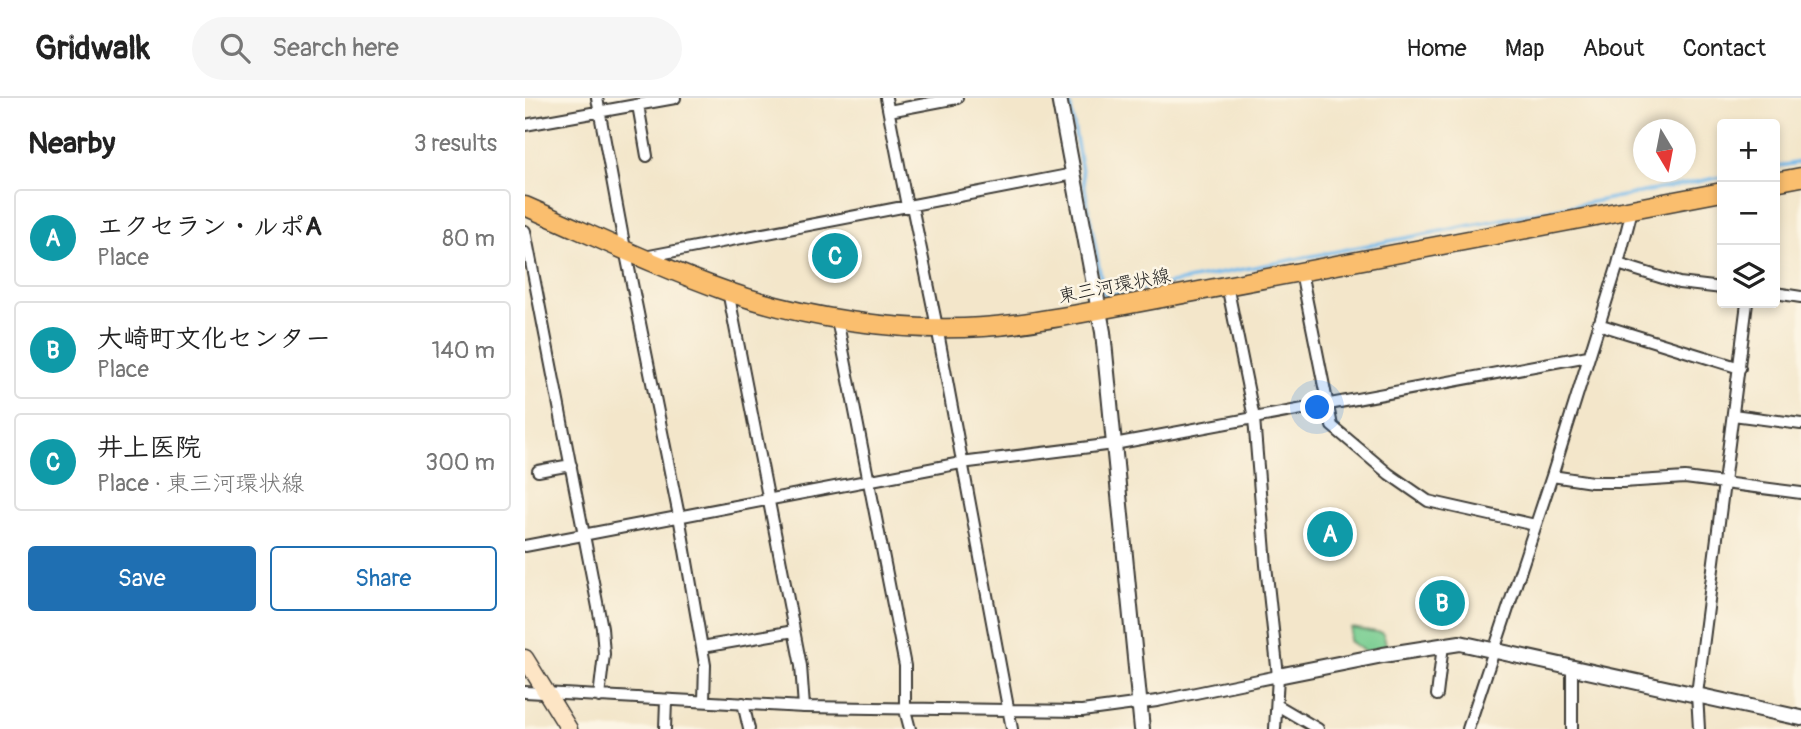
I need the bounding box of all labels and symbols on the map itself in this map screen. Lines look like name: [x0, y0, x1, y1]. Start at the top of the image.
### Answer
north arrow: [1633, 119, 1696, 182]
pin: C: [812, 230, 858, 282]
street label: 東三河環状線: [1056, 263, 1172, 309]
your location: [1300, 390, 1334, 424]
pin: A: [1307, 508, 1353, 560]
pin: B: [1419, 577, 1465, 629]

